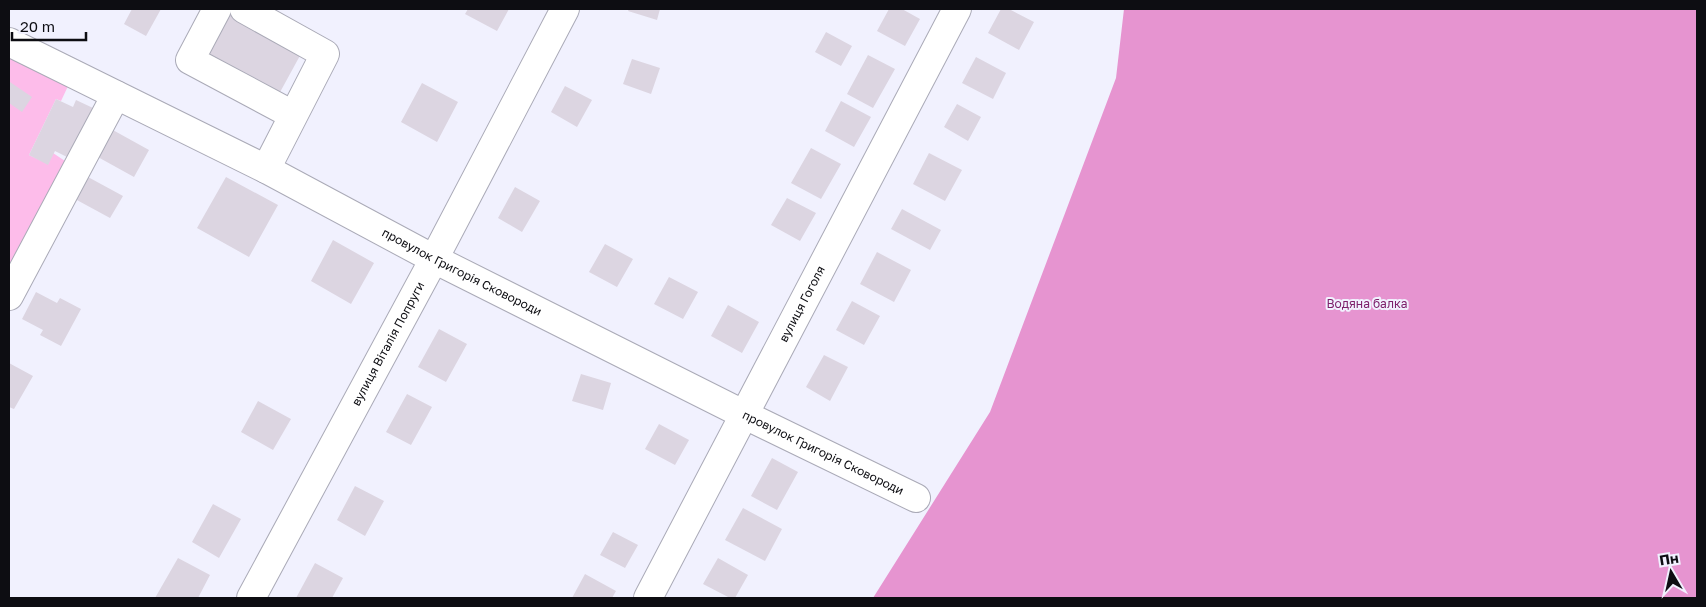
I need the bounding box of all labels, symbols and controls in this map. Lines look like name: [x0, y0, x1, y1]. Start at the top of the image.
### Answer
scale bar: [12, 10, 86, 42]
text: 20 m: [20, 17, 55, 35]
street label: провулок Григорія Сковороди: [380, 225, 544, 319]
street label: вулиця Гоголя: [776, 263, 828, 344]
street label: вулиця Віталія Попруги: [348, 279, 427, 408]
park label: Водяна балка: [1327, 296, 1407, 311]
street label: провулок Григорія Сковороди: [740, 407, 906, 498]
north arrow: [1646, 547, 1696, 597]
text: Пн: [1658, 549, 1680, 569]

